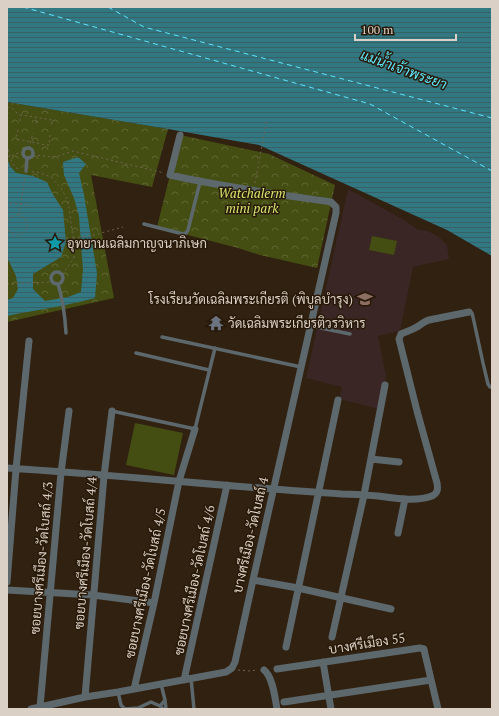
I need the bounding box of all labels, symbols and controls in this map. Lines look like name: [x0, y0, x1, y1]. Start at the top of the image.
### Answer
scale bar: [355, 16, 456, 42]
text: 100 m: [361, 22, 394, 37]
water label: แม่น้ำเจ้าพระยา: [358, 43, 451, 93]
park label: Watchalerm mini park: [218, 184, 286, 217]
place icon: อุทยานเฉลิมกาญจนาภิเษก: [46, 234, 64, 252]
place label: อุทยานเฉลิมกาญจนาภิเษก: [67, 234, 207, 253]
place label: โรงเรียนวัดเฉลิมพระเกียรติ (พิบูลบำรุง): [148, 290, 353, 309]
school or university icon: โรงเรียนวัดเฉลิมพระเกียรติ (พิบูลบำรุง): [356, 290, 374, 308]
temple icon: วัดเฉลิมพระเกียรติวรวิหาร: [207, 314, 225, 332]
place label: วัดเฉลิมพระเกียรติวรวิหาร: [228, 314, 366, 332]
street label: บางศรีเมือง-วัดโบสถ์ 4: [228, 475, 272, 595]
street label: ซอยบางศรีเมือง-วัดโบสถ์ 4/4: [69, 476, 101, 630]
street label: ซอยบางศรีเมือง-วัดโบสถ์ 4/3: [25, 481, 57, 635]
street label: ซอยบางศรีเมือง-วัดโบสถ์ 4/6: [169, 503, 219, 657]
street label: ซอยบางศรีเมือง-วัดโบสถ์ 4/5: [120, 506, 170, 660]
street label: บางศรีเมือง 55: [327, 628, 407, 658]

